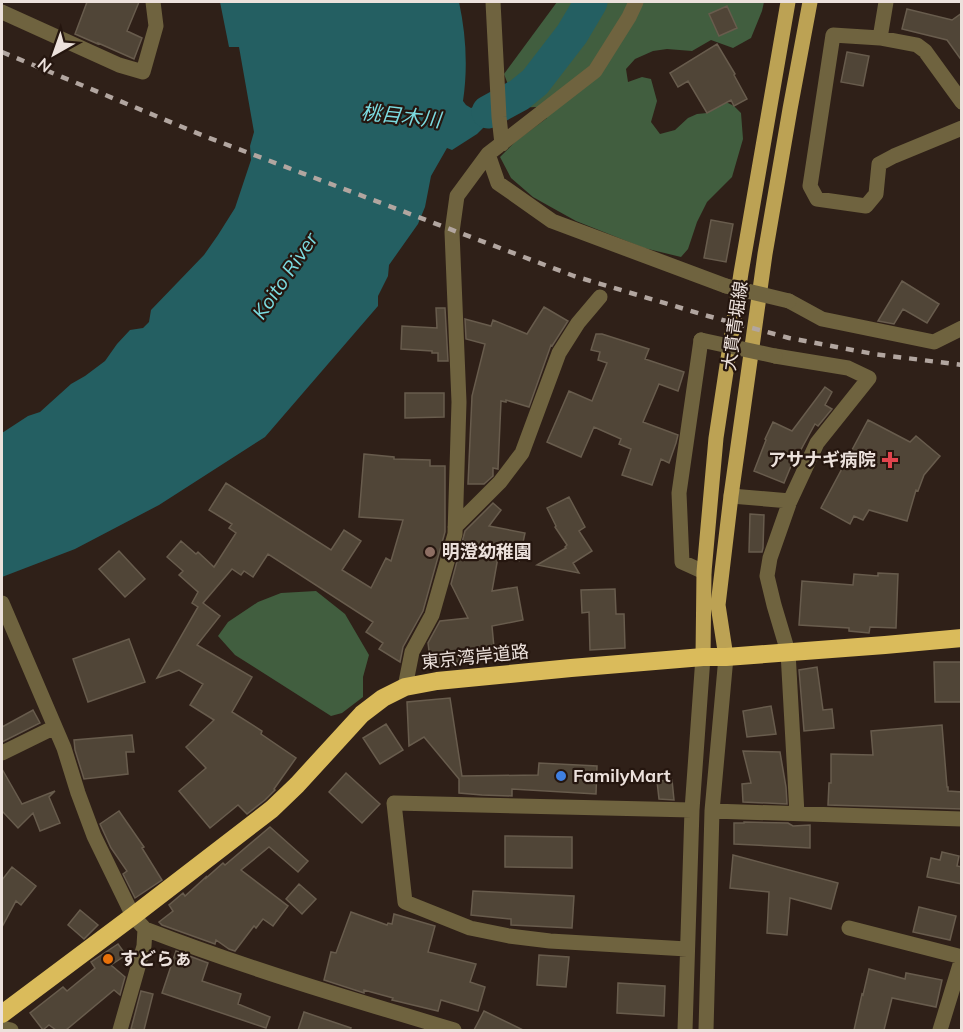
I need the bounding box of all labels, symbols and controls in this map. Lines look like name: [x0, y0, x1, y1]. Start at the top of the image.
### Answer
north arrow: [24, 24, 84, 84]
text: N: [33, 54, 55, 77]
water label: 桃目木川: [360, 99, 444, 132]
water label: Koito River: [246, 227, 323, 324]
street label: 大貫青堀線: [717, 280, 752, 372]
place label: アサナギ病院: [768, 448, 876, 471]
marker: アサナギ病院: [881, 451, 899, 469]
place label: 明澄幼稚園: [442, 540, 532, 563]
marker: 明澄幼稚園: [423, 545, 437, 559]
street label: 東京湾岸道路: [420, 639, 530, 674]
place label: FamilyMart: [573, 764, 671, 787]
marker: FamilyMart: [554, 769, 568, 783]
place label: すどらぁ: [120, 947, 192, 970]
marker: すどらぁ: [101, 952, 115, 966]

